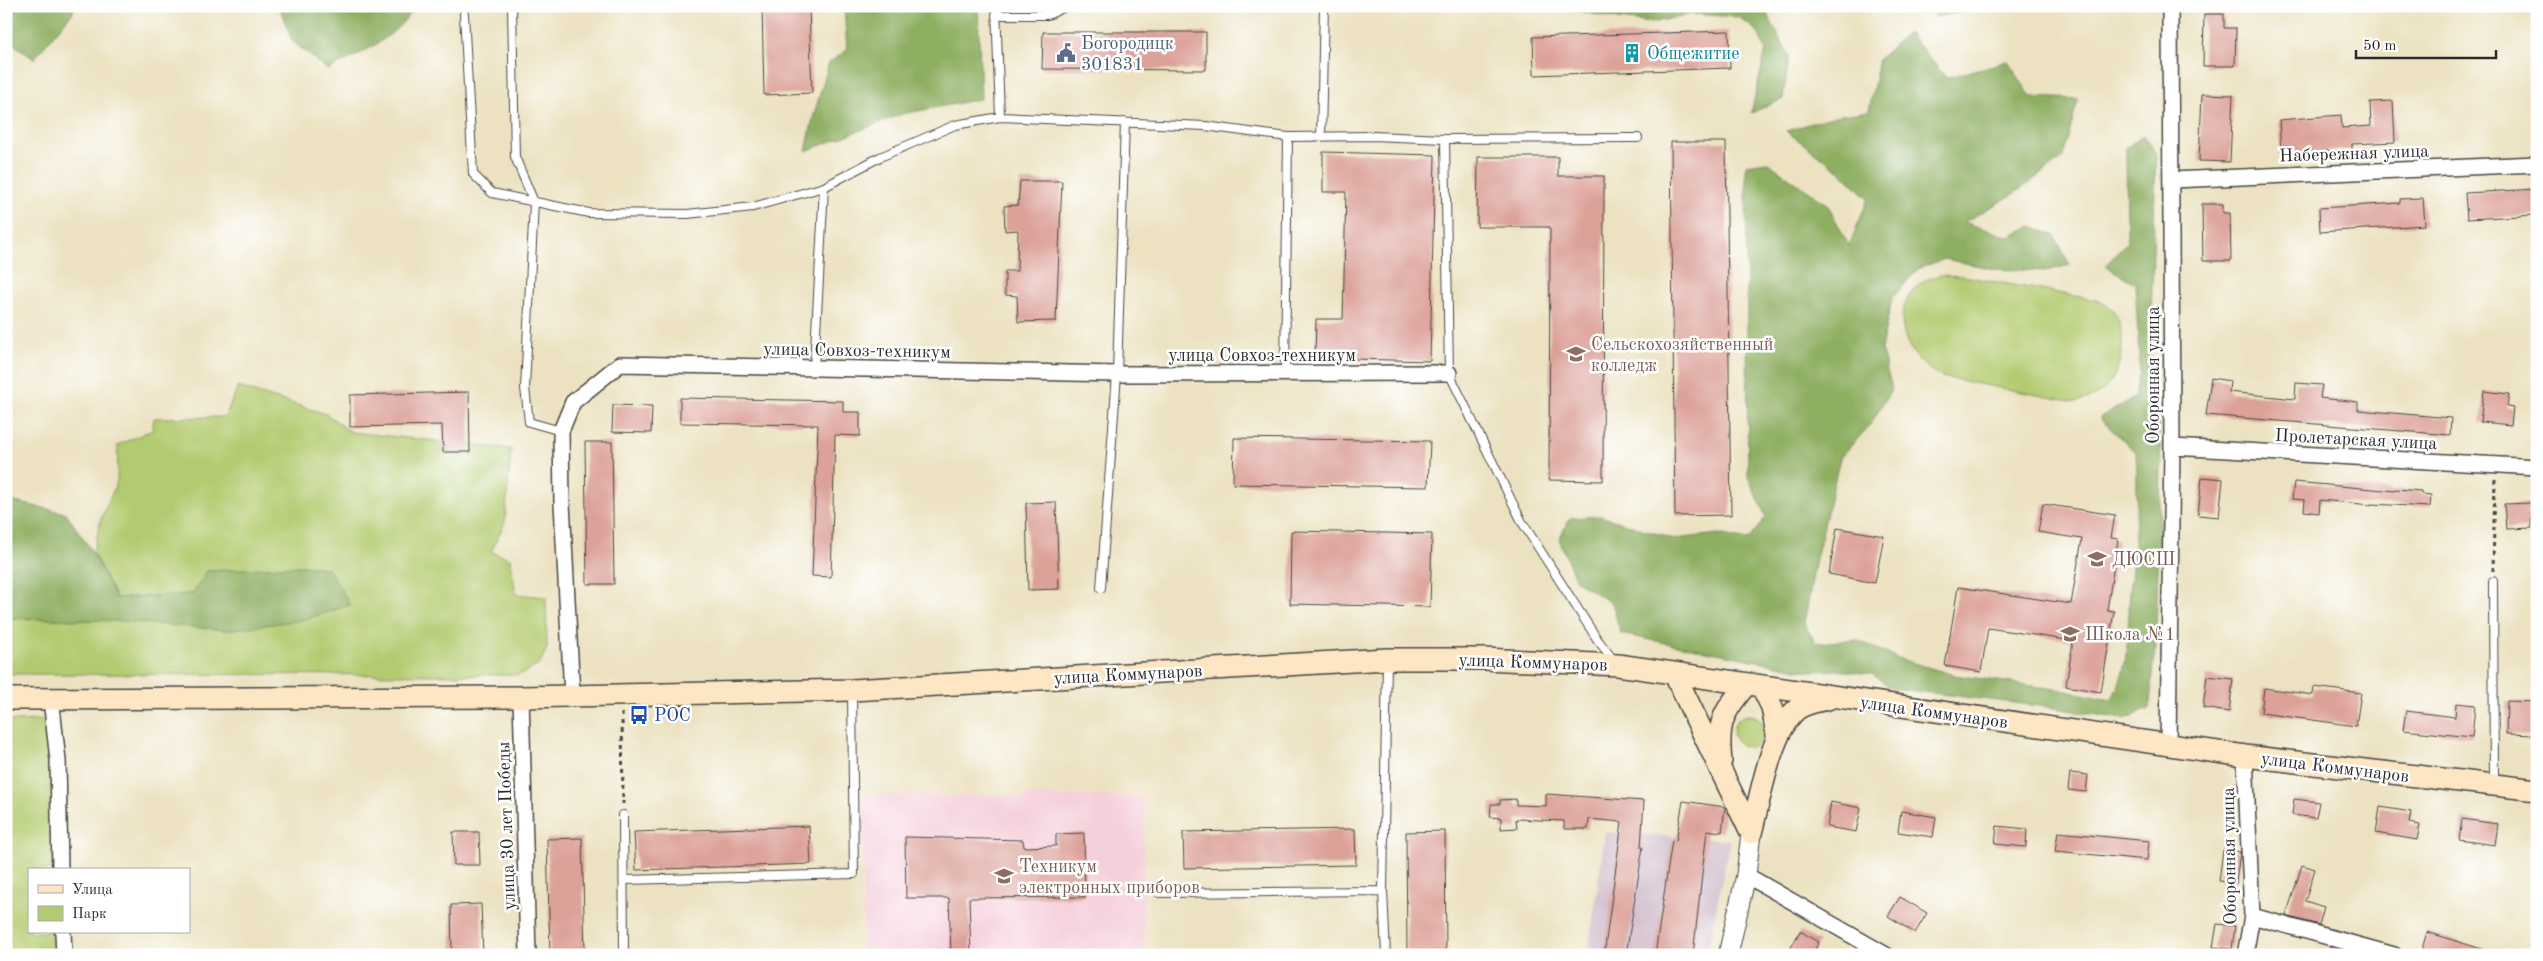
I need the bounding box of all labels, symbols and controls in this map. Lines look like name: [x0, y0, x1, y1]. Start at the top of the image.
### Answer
scale bar: [2356, 28, 2496, 60]
place label: Богородицк 301831: [1081, 35, 1174, 74]
text: 50 m: [2363, 39, 2397, 54]
public building icon: Богородицк 301831: [1055, 42, 1077, 64]
building icon: Общежитие: [1621, 42, 1643, 64]
place label: Общежитие: [1647, 45, 1740, 63]
street label: Набережная улица: [2279, 142, 2429, 166]
street label: Оборонная улица: [2145, 306, 2163, 444]
place label: Сельскохозяйственный колледж: [1591, 336, 1773, 375]
street label: улица Совхоз-техникум: [763, 340, 951, 362]
school or university icon: Сельскохозяйственный колледж: [1565, 343, 1587, 365]
street label: улица Совхоз-техникум: [1168, 347, 1356, 365]
street label: Пролетарская улица: [2274, 427, 2438, 453]
school or university icon: ДЮСШ: [2086, 548, 2108, 570]
place label: ДЮСШ: [2112, 551, 2175, 569]
school or university icon: Школа №1: [2059, 623, 2081, 645]
place label: Школа №1: [2085, 626, 2175, 644]
street label: улица Коммунаров: [1458, 651, 1608, 675]
street label: улица Коммунаров: [1053, 662, 1203, 688]
street label: улица Коммунаров: [1859, 694, 2009, 732]
bus stop icon: РОС: [628, 704, 650, 726]
place label: РОС: [654, 707, 691, 725]
street label: улица 30 лет Победы: [495, 741, 519, 911]
street label: улица Коммунаров: [2260, 750, 2410, 786]
street label: Оборонная улица: [2220, 787, 2240, 925]
place label: Техникум электронных приборов: [1019, 858, 1200, 897]
school or university icon: Техникум электронных приборов: [993, 865, 1015, 887]
legend: [28, 868, 190, 934]
text: Улица: [72, 883, 113, 898]
text: Парк: [72, 907, 107, 922]

